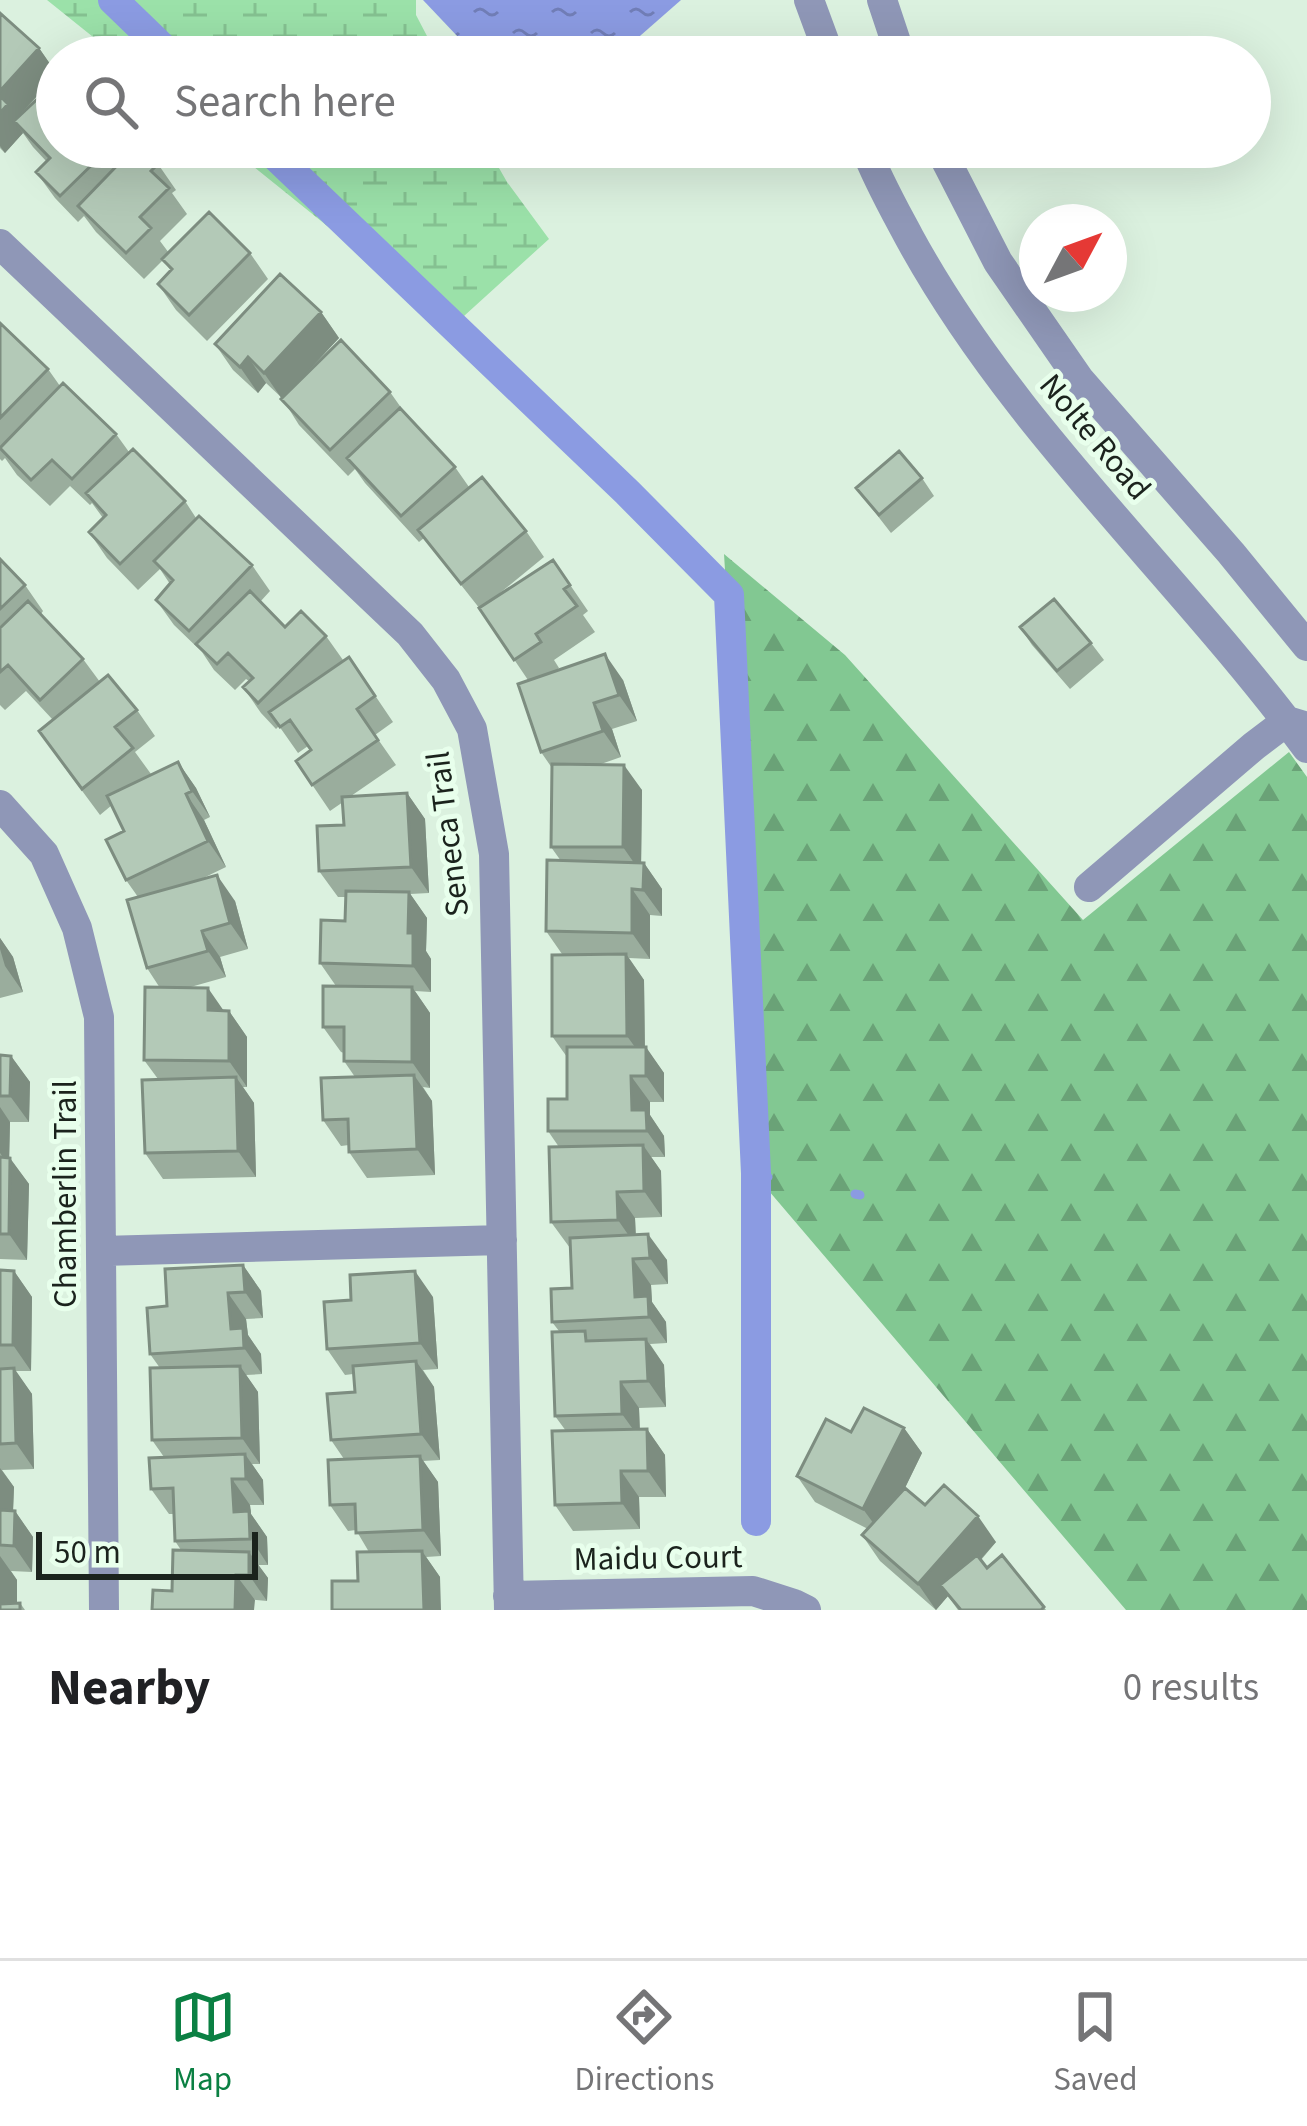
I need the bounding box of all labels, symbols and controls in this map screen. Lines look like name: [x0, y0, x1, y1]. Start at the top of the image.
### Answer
search box: [36, 36, 1271, 168]
icon: search: [78, 69, 144, 135]
text: Search here: [174, 70, 396, 134]
north arrow: [1019, 204, 1127, 312]
street label: Nolte Road: [1028, 364, 1162, 510]
street label: Seneca Trail: [415, 749, 481, 919]
street label: Chamberlin Trail: [42, 1080, 89, 1308]
scale bar: [36, 1526, 258, 1579]
text: 50 m: [54, 1529, 121, 1576]
street label: Maidu Court: [573, 1533, 743, 1583]
text: Nearby: [48, 1652, 210, 1724]
text: 0 results: [1123, 1660, 1259, 1716]
tab: Map: [170, 1984, 236, 2103]
tab: Directions: [575, 1984, 714, 2103]
tab: Saved: [1053, 1984, 1137, 2103]

